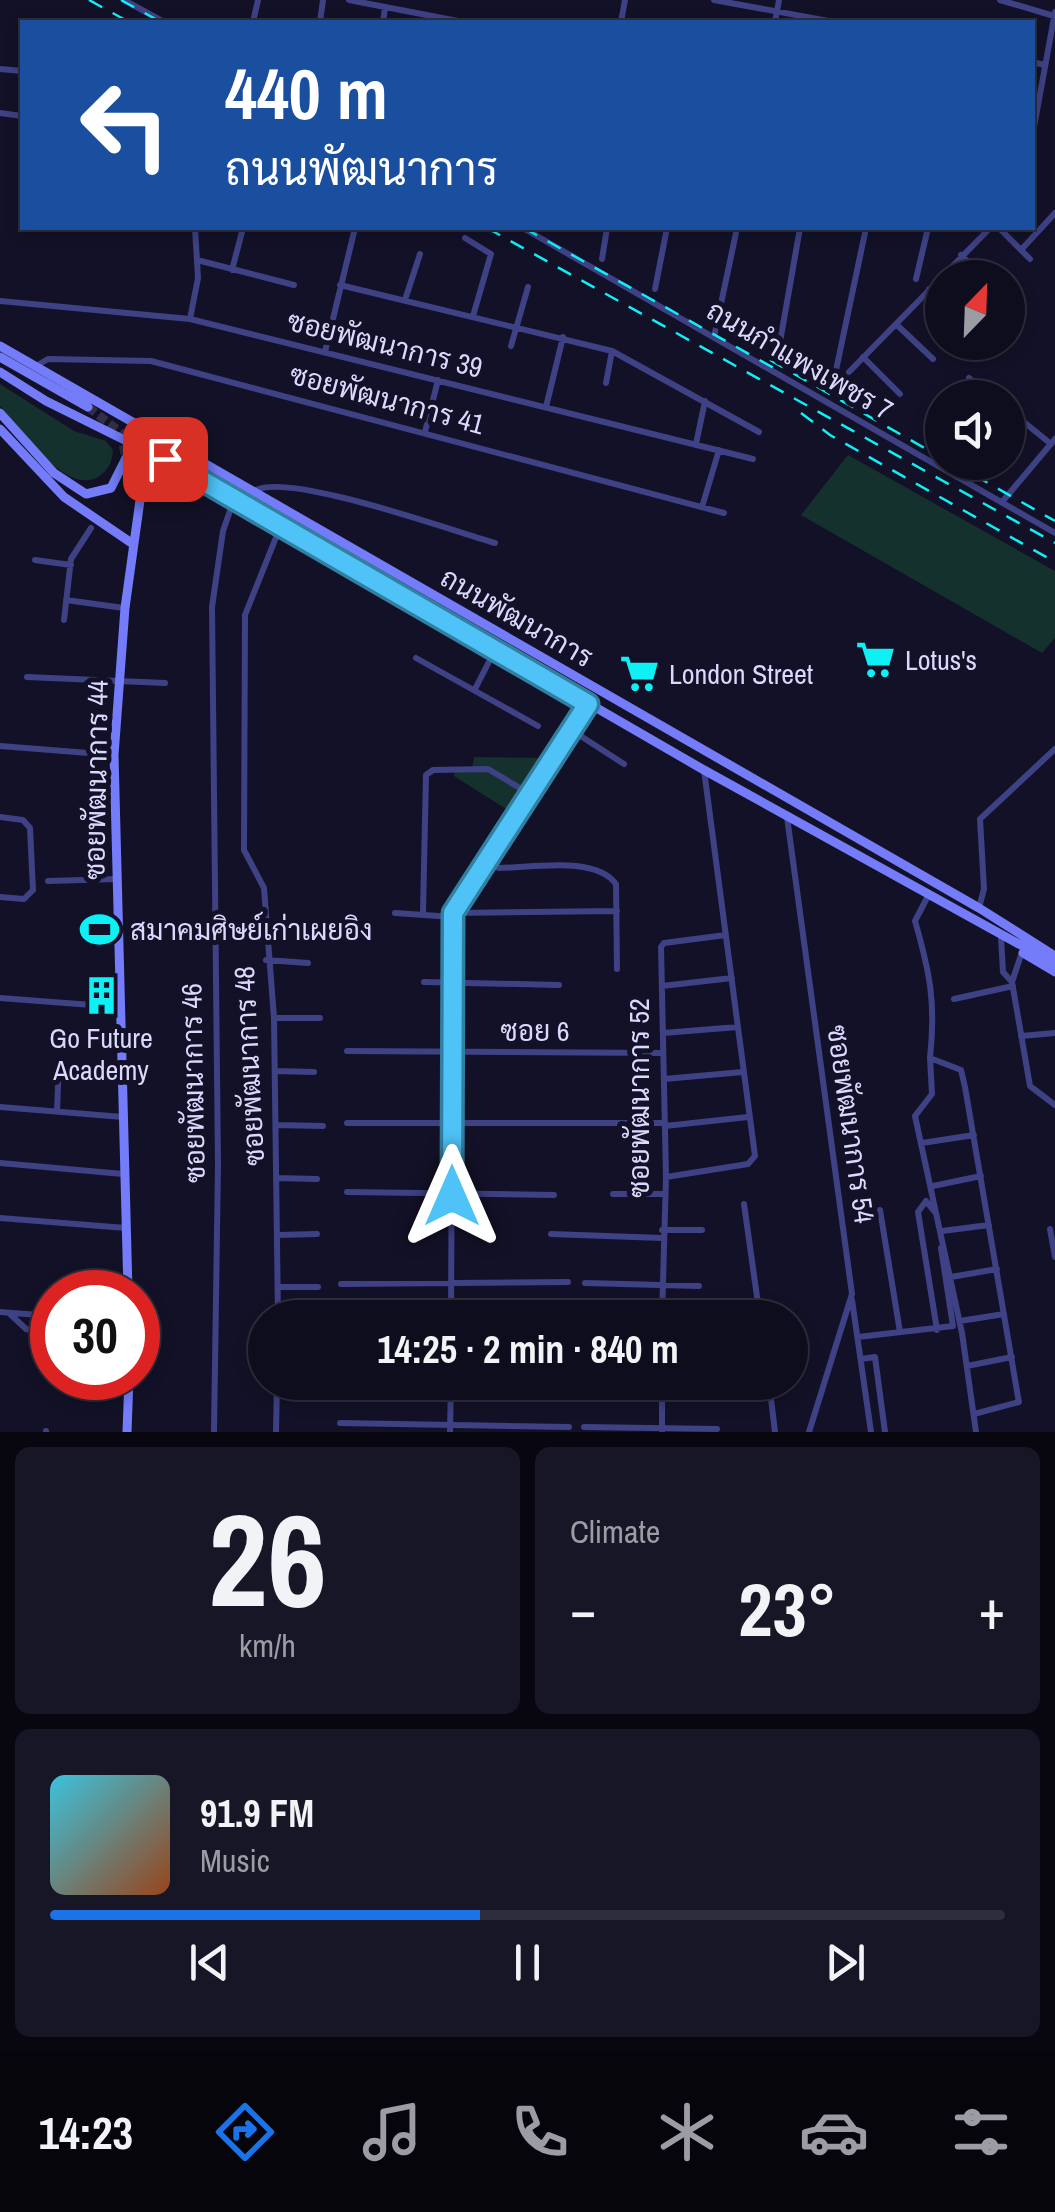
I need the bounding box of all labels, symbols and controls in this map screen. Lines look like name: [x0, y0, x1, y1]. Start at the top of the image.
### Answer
text: 440 m: [225, 47, 388, 141]
icon: left: [60, 60, 190, 190]
text: ถนนพัฒนาการ: [225, 138, 498, 199]
north arrow: [925, 260, 1025, 360]
map controls: [925, 260, 1025, 480]
street label: ถนนกำแพงเพชร 7: [700, 291, 900, 429]
street label: ซอยพัฒนาการ 39: [284, 301, 486, 387]
street label: ซอยพัฒนาการ 41: [286, 355, 489, 443]
button: sound: [925, 380, 1025, 480]
pin: [123, 417, 208, 502]
icon: arrive: [138, 432, 193, 487]
street label: ถนนพัฒนาการ: [434, 558, 600, 676]
supermarket icon: Lotus's: [854, 639, 896, 681]
place label: Lotus's: [905, 641, 977, 679]
supermarket icon: London Street: [618, 653, 660, 695]
place label: London Street: [669, 655, 813, 693]
street label: ซอยพัฒนาการ 44: [75, 680, 117, 880]
sports icon: สมาคมศิษย์เก่าเผยอิง: [79, 909, 121, 951]
place label: สมาคมศิษย์เก่าเผยอิง: [130, 911, 373, 949]
street label: ซอยพัฒนาการ 48: [225, 965, 273, 1167]
building icon: Go Future Academy: [80, 975, 122, 1017]
street label: ซอยพัฒนาการ 46: [172, 983, 214, 1183]
street label: ซอยพัฒนาการ 52: [620, 998, 658, 1198]
street label: ซอย 6: [501, 1012, 569, 1050]
place label: Go Future Academy: [49, 1019, 153, 1089]
street label: ซอยพัฒนาการ 54: [818, 1022, 884, 1226]
position arrow: [400, 1144, 504, 1248]
speed limit sign: 30: [30, 1270, 160, 1400]
text: 14:25 · 2 min · 840 m: [377, 1324, 679, 1375]
text: 26: [208, 1471, 327, 1647]
text: Climate: [570, 1510, 660, 1553]
text: 23°: [738, 1558, 837, 1659]
text: −: [570, 1572, 596, 1646]
text: +: [979, 1572, 1005, 1646]
text: km/h: [239, 1624, 296, 1667]
text: 91.9 FM: [200, 1788, 314, 1839]
text: Music: [200, 1839, 270, 1882]
icon: previous: [182, 1935, 237, 1990]
icon: pause: [500, 1935, 555, 1990]
icon: next: [818, 1935, 873, 1990]
icon: directions: [210, 2097, 280, 2167]
icon: music: [357, 2097, 427, 2167]
icon: phone: [505, 2097, 575, 2167]
icon: climate: [652, 2097, 722, 2167]
icon: car: [799, 2097, 869, 2167]
icon: filters: [946, 2097, 1016, 2167]
text: 14:23: [39, 2102, 133, 2163]

